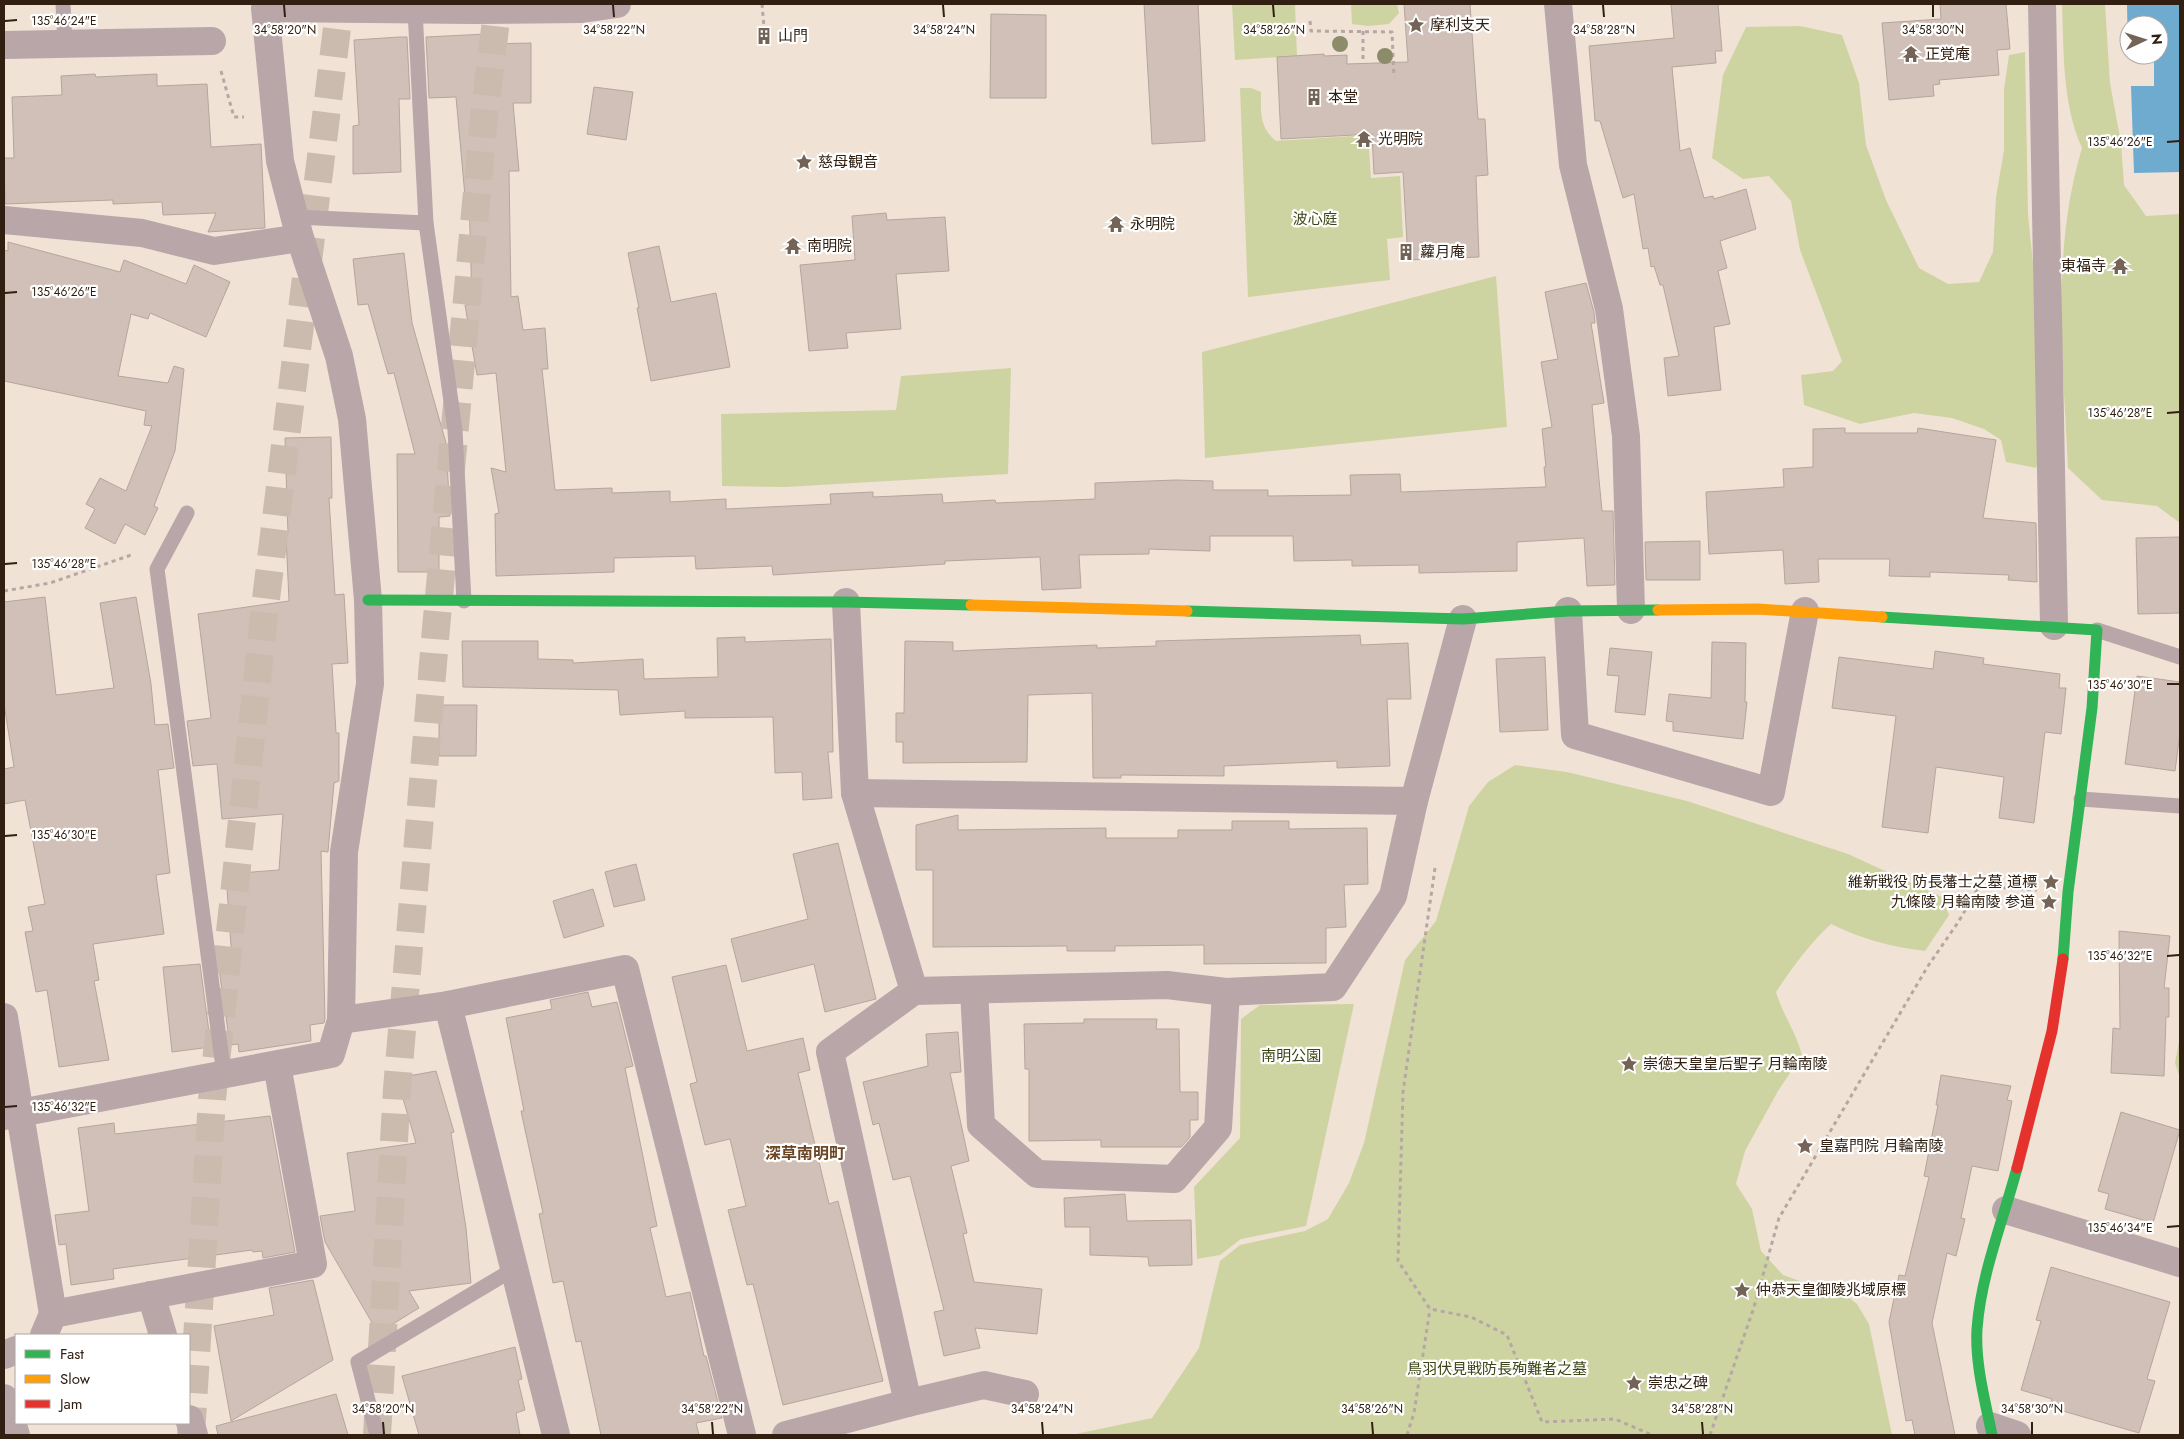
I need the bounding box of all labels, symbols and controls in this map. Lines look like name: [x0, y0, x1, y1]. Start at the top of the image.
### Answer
text: 135°46'24"E: [31, 12, 97, 30]
place label: 摩利支天: [1430, 14, 1490, 36]
place icon: 摩利支天: [1406, 15, 1426, 35]
north arrow: [2119, 15, 2169, 65]
text: 34°58'20"N: [254, 21, 316, 39]
text: 34°58'22"N: [583, 21, 645, 39]
text: 34°58'24"N: [913, 21, 975, 39]
text: 34°58'26"N: [1243, 21, 1305, 39]
text: 34°58'28"N: [1573, 21, 1635, 39]
text: 34°58'30"N: [1902, 21, 1964, 39]
place label: 山門: [778, 25, 808, 47]
building icon: 山門: [754, 26, 774, 46]
text: N: [2147, 33, 2167, 45]
place label: 正覚庵: [1925, 43, 1970, 65]
temple icon: 正覚庵: [1901, 44, 1921, 64]
place label: 本堂: [1328, 86, 1358, 108]
building icon: 本堂: [1304, 87, 1324, 107]
place label: 光明院: [1378, 128, 1423, 150]
temple icon: 光明院: [1354, 129, 1374, 149]
text: 135°46'26"E: [2087, 133, 2153, 151]
place label: 慈母観音: [818, 151, 878, 173]
place icon: 慈母観音: [794, 152, 814, 172]
park label: 波心庭: [1292, 208, 1338, 230]
place label: 永明院: [1130, 213, 1175, 235]
temple icon: 永明院: [1106, 214, 1126, 234]
place label: 南明院: [807, 235, 852, 257]
temple icon: 南明院: [783, 236, 803, 256]
place label: 蘿月庵: [1420, 241, 1465, 263]
building icon: 蘿月庵: [1396, 242, 1416, 262]
place label: 東福寺: [2061, 255, 2106, 277]
temple icon: 東福寺: [2110, 256, 2130, 276]
text: 135°46'26"E: [31, 283, 97, 301]
text: 135°46'28"E: [2088, 404, 2152, 422]
text: 135°46'28"E: [32, 555, 96, 573]
text: 135°46'30"E: [2087, 676, 2153, 694]
text: 135°46'30"E: [31, 826, 97, 844]
place label: 維新戦役 防長藩士之墓 道標: [1848, 871, 2037, 893]
place icon: 維新戦役 防長藩士之墓 道標: [2041, 872, 2061, 892]
place label: 九條陵 月輪南陵 参道: [1891, 891, 2035, 913]
place icon: 九條陵 月輪南陵 参道: [2039, 892, 2059, 912]
text: 135°46'32"E: [2088, 947, 2152, 965]
park label: 南明公園: [1261, 1045, 1321, 1067]
place label: 崇徳天皇皇后聖子 月輪南陵: [1643, 1053, 1828, 1075]
place icon: 崇徳天皇皇后聖子 月輪南陵: [1619, 1054, 1639, 1074]
text: 135°46'32"E: [32, 1098, 96, 1116]
place label: 皇嘉門院 月輪南陵: [1819, 1135, 1944, 1157]
place icon: 皇嘉門院 月輪南陵: [1795, 1136, 1815, 1156]
district label: 深草南明町: [765, 1142, 845, 1165]
text: 135°46'34"E: [2087, 1219, 2153, 1237]
place label: 仲恭天皇御陵兆域原標: [1756, 1279, 1906, 1301]
place icon: 仲恭天皇御陵兆域原標: [1732, 1280, 1752, 1300]
legend: [15, 1334, 190, 1424]
text: Fast: [60, 1343, 84, 1365]
park label: 鳥羽伏見戦防長殉難者之墓: [1407, 1358, 1587, 1380]
text: Slow: [60, 1368, 91, 1390]
place label: 崇忠之碑: [1648, 1372, 1708, 1394]
place icon: 崇忠之碑: [1624, 1373, 1644, 1393]
text: Jam: [58, 1393, 83, 1415]
text: 34°58'20"N: [352, 1400, 414, 1418]
text: 34°58'22"N: [681, 1400, 743, 1418]
text: 34°58'24"N: [1011, 1400, 1073, 1418]
text: 34°58'26"N: [1341, 1400, 1403, 1418]
text: 34°58'28"N: [1671, 1400, 1733, 1418]
text: 34°58'30"N: [2001, 1400, 2063, 1418]

